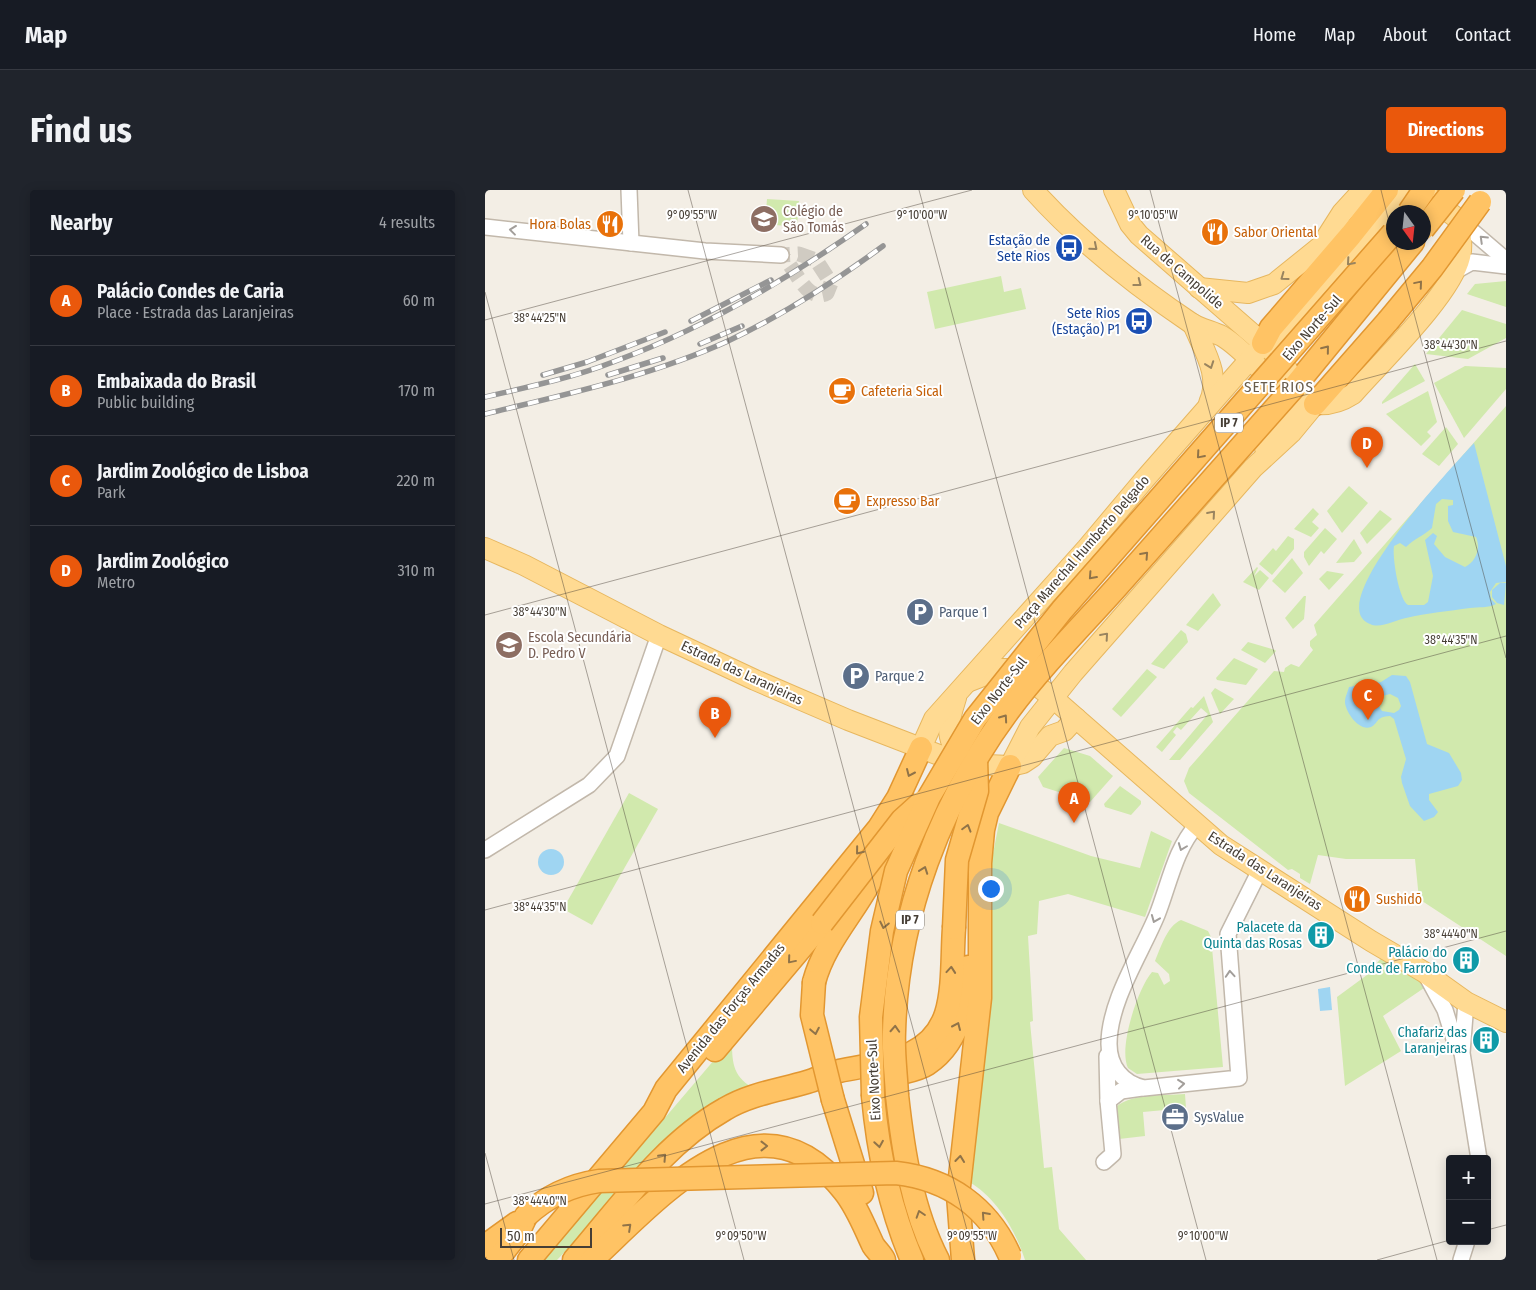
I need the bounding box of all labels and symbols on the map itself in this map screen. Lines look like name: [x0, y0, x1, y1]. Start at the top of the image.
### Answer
place label: Colégio de São Tomás: [783, 203, 844, 236]
school or university icon: Colégio de São Tomás: [749, 204, 779, 234]
north arrow: [1386, 205, 1431, 250]
text: 9°09'55"W: [667, 208, 717, 222]
text: 9°10'00"W: [897, 208, 947, 222]
text: 9°10'05"W: [1128, 208, 1178, 222]
restaurant icon: Hora Bolas: [595, 209, 625, 239]
place label: Hora Bolas: [529, 216, 591, 233]
restaurant icon: Sabor Oriental: [1200, 217, 1230, 247]
place label: Sabor Oriental: [1234, 224, 1317, 241]
one-way arrow: [508, 225, 516, 236]
place label: Estação de Sete Rios: [988, 232, 1050, 265]
street label: Rua de Campolide: [1137, 232, 1227, 313]
bus stop icon: Estação de Sete Rios: [1054, 233, 1084, 263]
one-way arrow: [1479, 236, 1488, 245]
one-way arrow: [1088, 242, 1097, 250]
one-way arrow: [1346, 257, 1355, 266]
one-way arrow: [1280, 271, 1289, 280]
one-way arrow: [1133, 278, 1142, 287]
one-way arrow: [1414, 281, 1422, 290]
street label: Eixo Norte-Sul: [1279, 291, 1345, 364]
place label: Sete Rios (Estação) P1: [1052, 305, 1120, 338]
bus stop icon: Sete Rios (Estação) P1: [1124, 306, 1154, 336]
text: 38°44'25"N: [514, 311, 566, 325]
text: 38°44'30"N: [1424, 338, 1478, 352]
one-way arrow: [1320, 346, 1328, 355]
one-way arrow: [1204, 360, 1214, 369]
cafe icon: Cafeteria Sical: [827, 376, 857, 406]
district label: SETE RIOS: [1244, 378, 1314, 396]
place label: Cafeteria Sical: [861, 383, 943, 400]
road number: IP 7: [1215, 414, 1243, 432]
pin: D: [1351, 427, 1383, 468]
one-way arrow: [1197, 449, 1206, 458]
street label: Praça Marechal Humberto Delgado: [1011, 472, 1153, 632]
cafe icon: Expresso Bar: [832, 486, 862, 516]
place label: Expresso Bar: [866, 493, 940, 510]
one-way arrow: [1207, 511, 1216, 520]
one-way arrow: [1139, 552, 1148, 561]
one-way arrow: [1089, 571, 1098, 580]
parking icon: Parque 1: [905, 597, 935, 627]
place label: Parque 1: [939, 604, 987, 621]
text: 38°44'30"N: [513, 605, 567, 619]
place label: Escola Secundária D. Pedro V: [528, 629, 632, 662]
school or university icon: Escola Secundária D. Pedro V: [494, 630, 524, 660]
one-way arrow: [1099, 633, 1108, 642]
text: 38°44'35"N: [1425, 633, 1477, 647]
street label: Estrada das Laranjeiras: [678, 637, 806, 709]
street label: Eixo Norte-Sul: [967, 653, 1031, 728]
parking icon: Parque 2: [841, 661, 871, 691]
place label: Parque 2: [875, 668, 924, 685]
pin: C: [1352, 679, 1384, 720]
pin: B: [699, 697, 731, 738]
one-way arrow: [998, 714, 1007, 723]
one-way arrow: [905, 768, 916, 777]
pin: A: [1058, 782, 1090, 823]
one-way arrow: [961, 824, 971, 832]
street label: Estrada das Laranjeiras: [1205, 828, 1325, 914]
one-way arrow: [1178, 843, 1188, 851]
one-way arrow: [857, 845, 865, 854]
one-way arrow: [918, 866, 928, 875]
your location: [978, 876, 1004, 902]
restaurant icon: Sushidō: [1342, 884, 1372, 914]
place label: Sushidō: [1376, 891, 1422, 908]
text: 38°44'35"N: [514, 900, 566, 914]
road number: IP 7: [896, 910, 924, 930]
one-way arrow: [1151, 914, 1161, 923]
place label: Palacete da Quinta das Rosas: [1203, 919, 1302, 952]
one-way arrow: [879, 920, 890, 929]
building icon: Palacete da Quinta das Rosas: [1306, 920, 1336, 950]
text: 38°44'40"N: [1424, 927, 1478, 941]
street label: Avenida das Forças Armadas: [673, 940, 789, 1076]
place label: Palácio do Conde de Farrobo: [1346, 944, 1447, 977]
building icon: Palácio do Conde de Farrobo: [1451, 945, 1481, 975]
one-way arrow: [787, 955, 796, 964]
one-way arrow: [945, 965, 956, 973]
one-way arrow: [1225, 970, 1236, 978]
one-way arrow: [951, 1022, 961, 1031]
place label: Chafariz das Laranjeiras: [1397, 1024, 1467, 1057]
one-way arrow: [889, 1025, 900, 1033]
building icon: Chafariz das Laranjeiras: [1471, 1025, 1501, 1055]
one-way arrow: [810, 1026, 820, 1035]
street label: Eixo Norte-Sul: [863, 1039, 885, 1121]
one-way arrow: [1177, 1079, 1185, 1090]
office icon: SysValue: [1160, 1102, 1190, 1132]
place label: SysValue: [1194, 1109, 1244, 1126]
one-way arrow: [873, 1140, 884, 1148]
one-way arrow: [760, 1141, 768, 1151]
one-way arrow: [657, 1154, 666, 1163]
one-way arrow: [954, 1155, 965, 1163]
text: 38°44'40"N: [513, 1194, 567, 1208]
one-way arrow: [916, 1211, 926, 1219]
one-way arrow: [982, 1212, 991, 1221]
one-way arrow: [622, 1224, 631, 1233]
scale bar: [500, 1225, 593, 1248]
text: 9°09'50"W: [715, 1229, 767, 1243]
text: 9°09'55"W: [947, 1229, 997, 1243]
text: 9°10'00"W: [1178, 1229, 1228, 1243]

